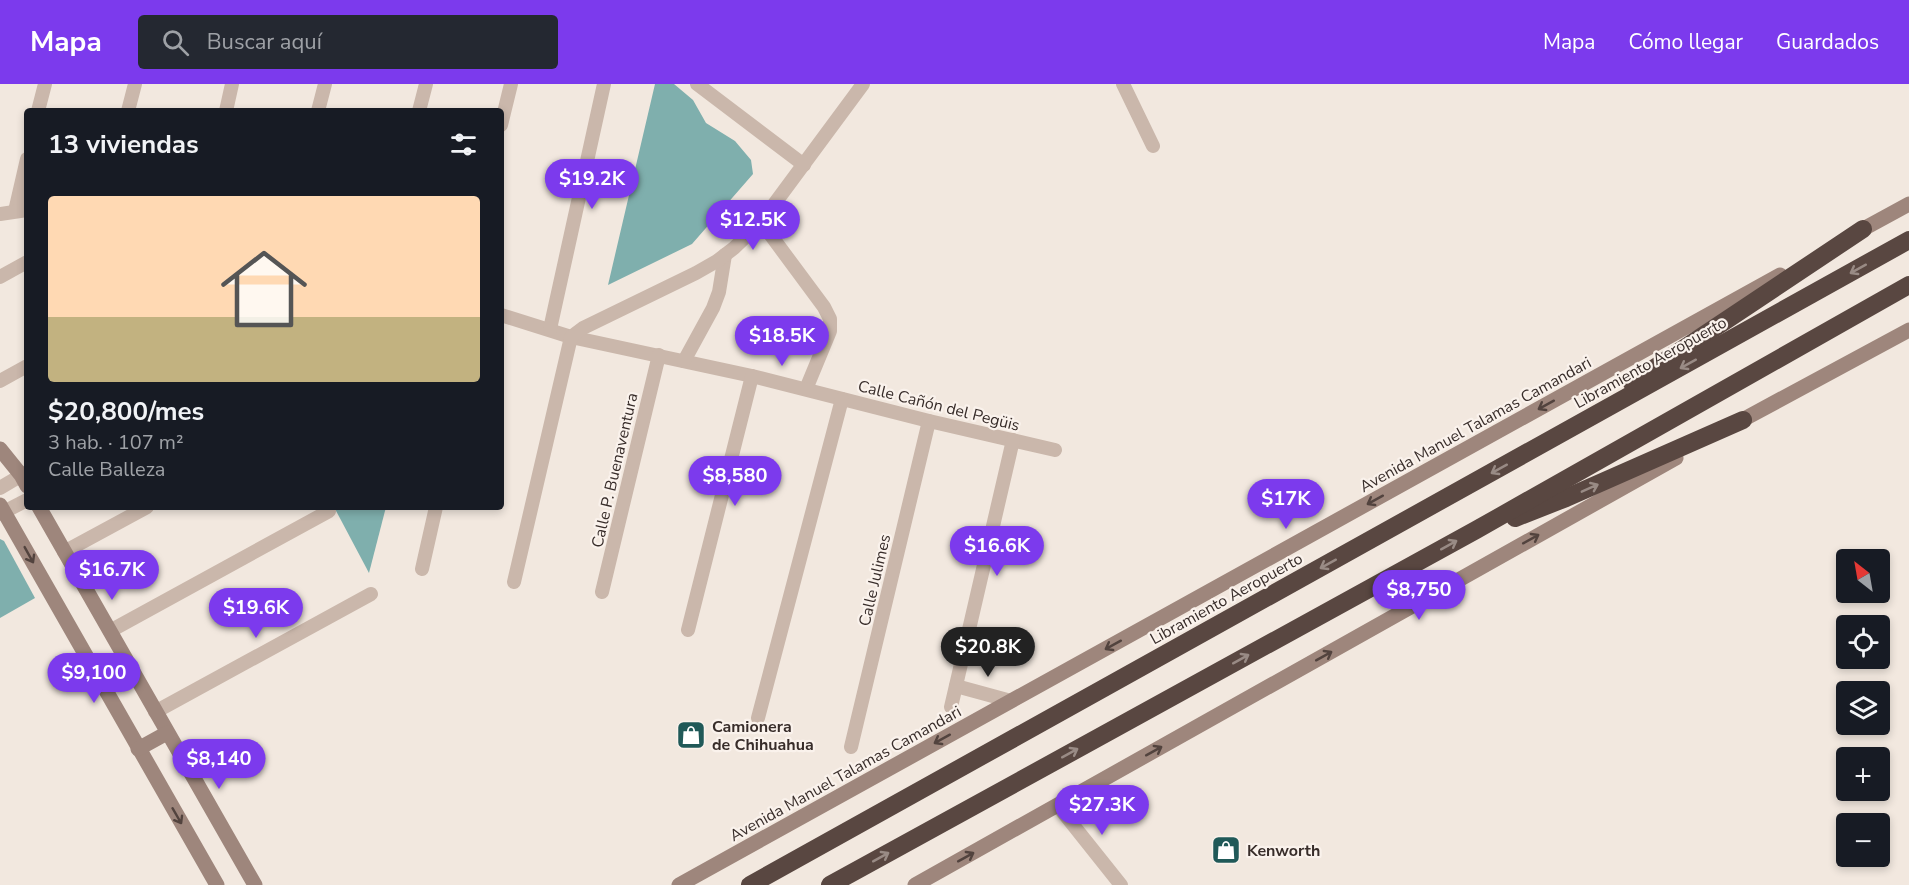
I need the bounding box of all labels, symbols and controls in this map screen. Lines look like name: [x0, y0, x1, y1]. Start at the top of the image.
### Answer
search box: [138, 15, 558, 69]
text: Mapa: [30, 23, 102, 61]
icon: search: [159, 26, 192, 59]
text: Buscar aquí: [207, 27, 322, 57]
text: Mapa: [1543, 28, 1595, 56]
text: Cómo llegar: [1628, 28, 1743, 56]
text: Guardados: [1776, 28, 1879, 56]
text: 13 viviendas: [48, 127, 199, 162]
icon: filters: [447, 128, 480, 161]
pin: $19.2K: [543, 159, 641, 210]
text: $19.2K: [559, 165, 625, 192]
pin: $12.5K: [704, 200, 802, 251]
text: $12.5K: [720, 206, 786, 233]
icon: home: [210, 235, 318, 343]
one-way arrow: [1850, 263, 1867, 275]
street label: Libramiento Aeropuerto: [1570, 312, 1731, 414]
pin: $18.5K: [733, 316, 831, 367]
text: $18.5K: [749, 322, 815, 349]
street label: Avenida Manuel Talamas Camandari: [1356, 352, 1595, 498]
one-way arrow: [1679, 359, 1697, 370]
street label: Calle Cañón del Pegüis: [856, 375, 1022, 437]
street label: Calle P. Buenaventura: [586, 391, 643, 550]
text: $20,800/mes: [48, 394, 204, 429]
one-way arrow: [1537, 400, 1555, 411]
text: 3 hab. · 107 m²: [48, 429, 184, 456]
text: Calle Balleza: [48, 456, 165, 483]
pin: $8,580: [686, 456, 784, 507]
text: $8,580: [703, 462, 767, 489]
one-way arrow: [1491, 463, 1508, 475]
pin: $17K: [1250, 479, 1322, 530]
one-way arrow: [1580, 482, 1598, 493]
text: $17K: [1261, 485, 1311, 512]
one-way arrow: [1367, 494, 1384, 506]
pin: $16.6K: [948, 526, 1046, 577]
street label: Calle Julimes: [854, 532, 896, 628]
text: $16.6K: [964, 532, 1030, 559]
one-way arrow: [1522, 533, 1539, 545]
one-way arrow: [1439, 539, 1457, 550]
one-way arrow: [23, 546, 35, 563]
street label: Libramiento Aeropuerto: [1146, 548, 1307, 650]
north arrow: [1836, 549, 1890, 603]
map controls: [1836, 549, 1890, 867]
pin: $16.7K: [63, 550, 161, 601]
text: $16.7K: [79, 556, 145, 583]
one-way arrow: [1320, 559, 1338, 570]
pin: $8,750: [1370, 570, 1468, 621]
text: $8,750: [1387, 576, 1451, 603]
pin: $19.6K: [207, 588, 305, 639]
text: $19.6K: [223, 594, 289, 621]
button: locate: [1836, 615, 1890, 669]
pin: $20.8K: [939, 627, 1037, 678]
text: $20.8K: [955, 633, 1021, 660]
one-way arrow: [1105, 639, 1122, 651]
one-way arrow: [1315, 649, 1332, 661]
pin: $9,100: [45, 653, 143, 704]
one-way arrow: [1232, 653, 1249, 665]
text: $9,100: [62, 659, 126, 686]
button: layers: [1836, 681, 1890, 735]
street label: Avenida Manuel Talamas Camandari: [726, 701, 965, 847]
place label: Camionera de Chihuahua: [712, 716, 814, 756]
shop icon: Camionera de Chihuahua: [675, 719, 707, 751]
one-way arrow: [934, 733, 951, 745]
pin: $8,140: [170, 739, 268, 790]
text: $8,140: [187, 745, 251, 772]
one-way arrow: [1145, 745, 1162, 757]
one-way arrow: [1061, 747, 1078, 759]
button: +: [1836, 747, 1890, 801]
pin: $27.3K: [1053, 785, 1151, 836]
text: $27.3K: [1069, 791, 1135, 818]
one-way arrow: [171, 807, 183, 824]
button: −: [1836, 813, 1890, 867]
shop icon: Kenworth: [1210, 834, 1242, 866]
place label: Kenworth: [1247, 840, 1320, 862]
one-way arrow: [872, 851, 889, 863]
one-way arrow: [957, 851, 974, 863]

